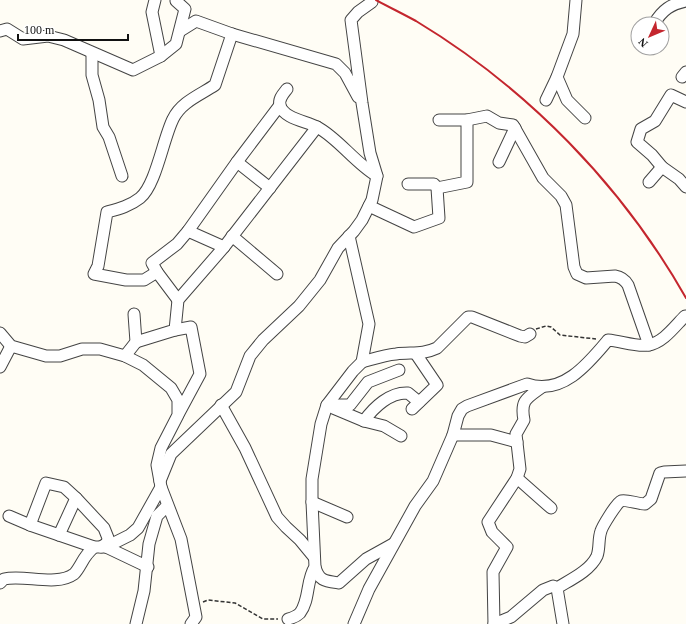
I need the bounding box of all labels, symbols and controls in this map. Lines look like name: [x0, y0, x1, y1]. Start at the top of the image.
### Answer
scale bar: [18, 16, 128, 42]
north arrow: [630, 16, 670, 56]
text: 100 m: [24, 23, 55, 37]
text: N: [636, 36, 650, 50]

